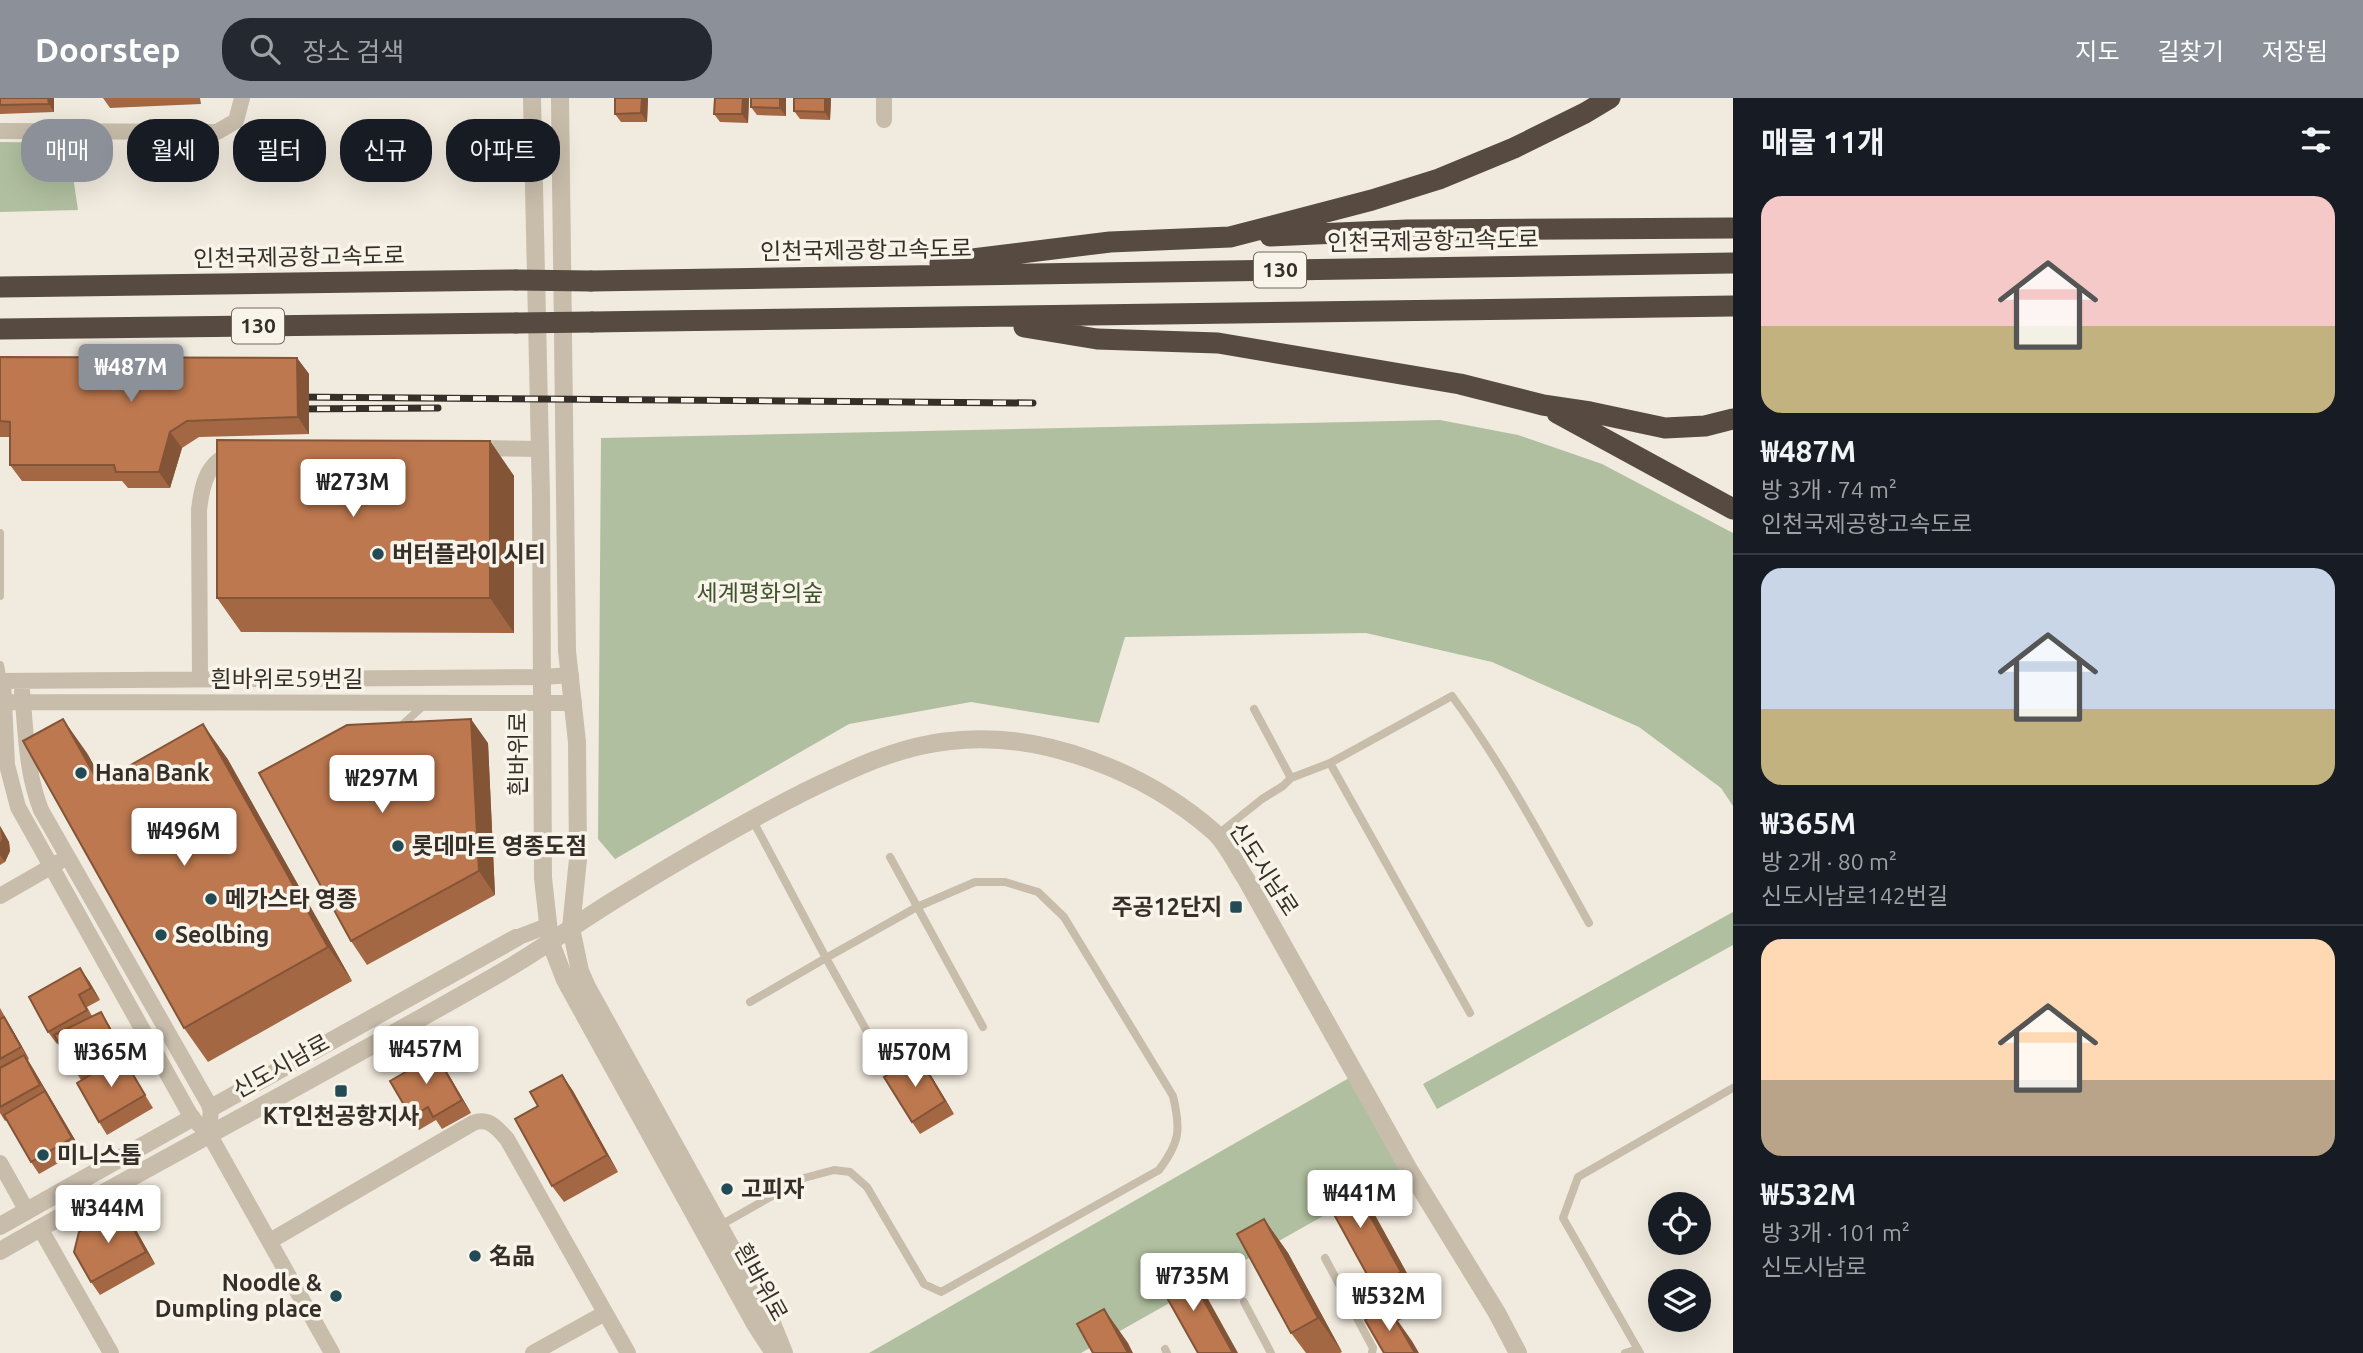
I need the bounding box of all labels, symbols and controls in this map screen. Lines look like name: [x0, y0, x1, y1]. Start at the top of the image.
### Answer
search box: [222, 18, 712, 81]
icon: search: [246, 30, 284, 68]
text: Doorstep: [35, 31, 180, 68]
text: 장소 검색: [302, 37, 404, 66]
text: 지도: [2075, 38, 2120, 65]
text: 길찾기: [2158, 38, 2224, 65]
text: 저장됨: [2262, 38, 2328, 65]
chip: 매매: [21, 119, 113, 182]
chip: 월세: [127, 119, 219, 182]
chip: 필터: [233, 119, 326, 182]
chip: 신규: [340, 119, 432, 182]
chip: 아파트: [446, 119, 560, 182]
icon: filters: [2297, 121, 2335, 159]
text: 매물 11개: [1761, 125, 1885, 159]
street label: 인천국제공항고속도로: [1327, 226, 1539, 255]
street label: 인천국제공항고속도로: [760, 235, 972, 264]
street label: 인천국제공항고속도로: [193, 242, 405, 271]
icon: home: [1985, 242, 2111, 368]
road number: 130: [1254, 252, 1306, 288]
road number: 130: [232, 308, 284, 344]
pin: ₩487M: [82, 344, 180, 404]
text: ₩487M: [95, 354, 167, 379]
text: ₩487M: [1761, 434, 1856, 468]
pin: ₩273M: [304, 460, 402, 519]
text: ₩273M: [317, 469, 389, 494]
text: 방 3개 · 74 m²: [1761, 477, 1897, 502]
text: 인천국제공항고속도로: [1761, 511, 1973, 536]
place label: 버터플라이 시티: [392, 541, 546, 566]
marker: 버터플라이 시티: [370, 546, 386, 562]
park label: 세계평화의숲: [697, 580, 823, 605]
icon: home: [1985, 614, 2111, 740]
street label: 흰바위로59번길: [211, 666, 363, 691]
street label: 흰바위로: [505, 712, 530, 796]
pin: ₩297M: [333, 756, 431, 815]
place label: Hana Bank: [95, 760, 210, 785]
marker: Hana Bank: [73, 765, 89, 781]
text: ₩297M: [346, 765, 418, 790]
text: ₩365M: [1761, 806, 1856, 840]
pin: ₩496M: [135, 808, 233, 868]
text: ₩496M: [148, 818, 220, 843]
street label: 신도시남로: [1225, 818, 1304, 920]
place label: 롯데마트 영종도점: [412, 833, 587, 858]
marker: 롯데마트 영종도점: [390, 838, 406, 854]
text: 방 2개 · 80 m²: [1761, 849, 1897, 874]
text: 신도시남로142번길: [1761, 883, 1948, 908]
place label: 메가스타 영종: [225, 886, 357, 911]
marker: 메가스타 영종: [203, 891, 219, 907]
place label: 주공12단지: [1111, 894, 1222, 919]
marker: 주공12단지: [1228, 899, 1244, 915]
place label: Seolbing: [175, 922, 269, 947]
marker: Seolbing: [153, 927, 169, 943]
icon: home: [1985, 985, 2111, 1111]
pin: ₩457M: [377, 1026, 475, 1086]
street label: 신도시남로: [228, 1029, 333, 1102]
pin: ₩365M: [62, 1030, 160, 1089]
pin: ₩570M: [866, 1030, 964, 1089]
text: ₩457M: [390, 1036, 462, 1061]
text: ₩365M: [75, 1039, 147, 1064]
text: ₩570M: [879, 1039, 951, 1064]
marker: KT인천공항지사: [333, 1083, 349, 1099]
place label: KT인천공항지사: [263, 1103, 419, 1128]
place label: 미니스톱: [57, 1142, 142, 1167]
marker: 미니스톱: [35, 1147, 51, 1163]
pin: ₩441M: [1311, 1170, 1409, 1230]
place label: 고피자: [741, 1176, 804, 1201]
text: ₩532M: [1761, 1177, 1856, 1211]
text: ₩441M: [1324, 1180, 1396, 1205]
marker: 고피자: [719, 1181, 735, 1197]
pin: ₩344M: [59, 1186, 157, 1245]
map controls: [1648, 1192, 1711, 1332]
button: locate: [1648, 1192, 1711, 1255]
text: ₩344M: [72, 1195, 144, 1220]
text: 방 3개 · 101 m²: [1761, 1220, 1910, 1245]
street label: 흰바위로: [730, 1239, 793, 1325]
place label: 名品: [489, 1243, 535, 1268]
marker: 名品: [467, 1248, 483, 1264]
pin: ₩735M: [1144, 1254, 1242, 1313]
text: 신도시남로: [1761, 1254, 1867, 1279]
text: ₩735M: [1157, 1263, 1229, 1288]
button: layers: [1648, 1269, 1711, 1332]
place label: Noodle & Dumpling place: [155, 1270, 322, 1321]
pin: ₩532M: [1340, 1274, 1438, 1333]
text: ₩532M: [1353, 1283, 1425, 1308]
marker: Noodle & Dumpling place: [328, 1288, 344, 1304]

